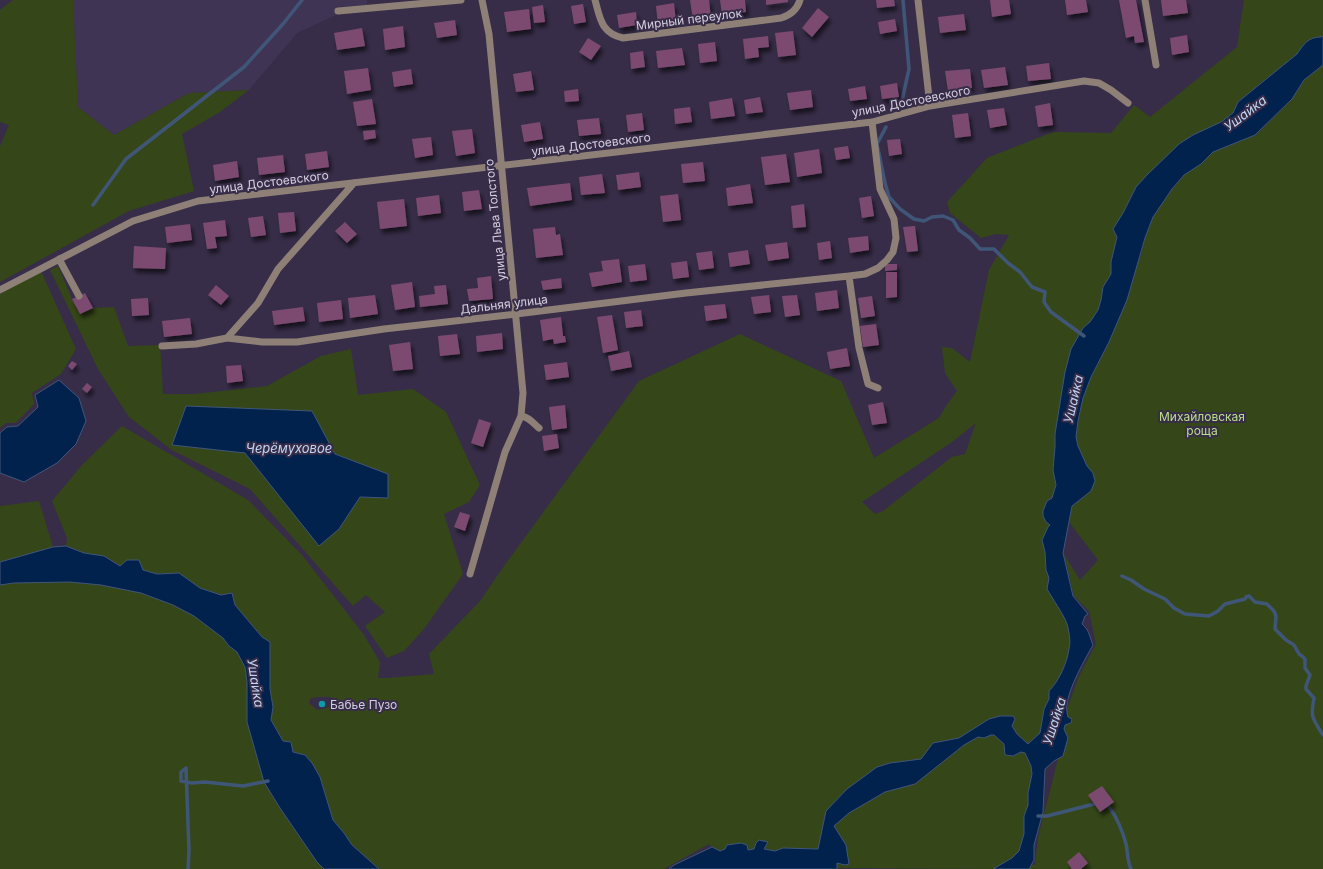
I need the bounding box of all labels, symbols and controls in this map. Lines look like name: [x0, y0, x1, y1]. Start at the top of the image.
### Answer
street label: Мирный переулок: [635, 5, 743, 33]
street label: улица Достоевского: [851, 82, 971, 120]
water label: Ушайка: [1221, 92, 1269, 134]
street label: улица Достоевского: [530, 129, 652, 159]
street label: улица Льва Толстого: [481, 158, 509, 282]
street label: улица Достоевского: [208, 167, 330, 197]
street label: Дальняя улица: [459, 291, 549, 317]
water label: Ушайка: [1060, 373, 1086, 425]
park label: Михайловская роща: [1159, 409, 1245, 438]
water label: Черёмуховое: [246, 440, 332, 456]
water label: Ушайка: [244, 658, 268, 708]
water label: Ушайка: [1039, 695, 1069, 747]
place label: Бабье Пузо: [330, 697, 397, 712]
marker: Бабье Пузо: [317, 699, 327, 709]

